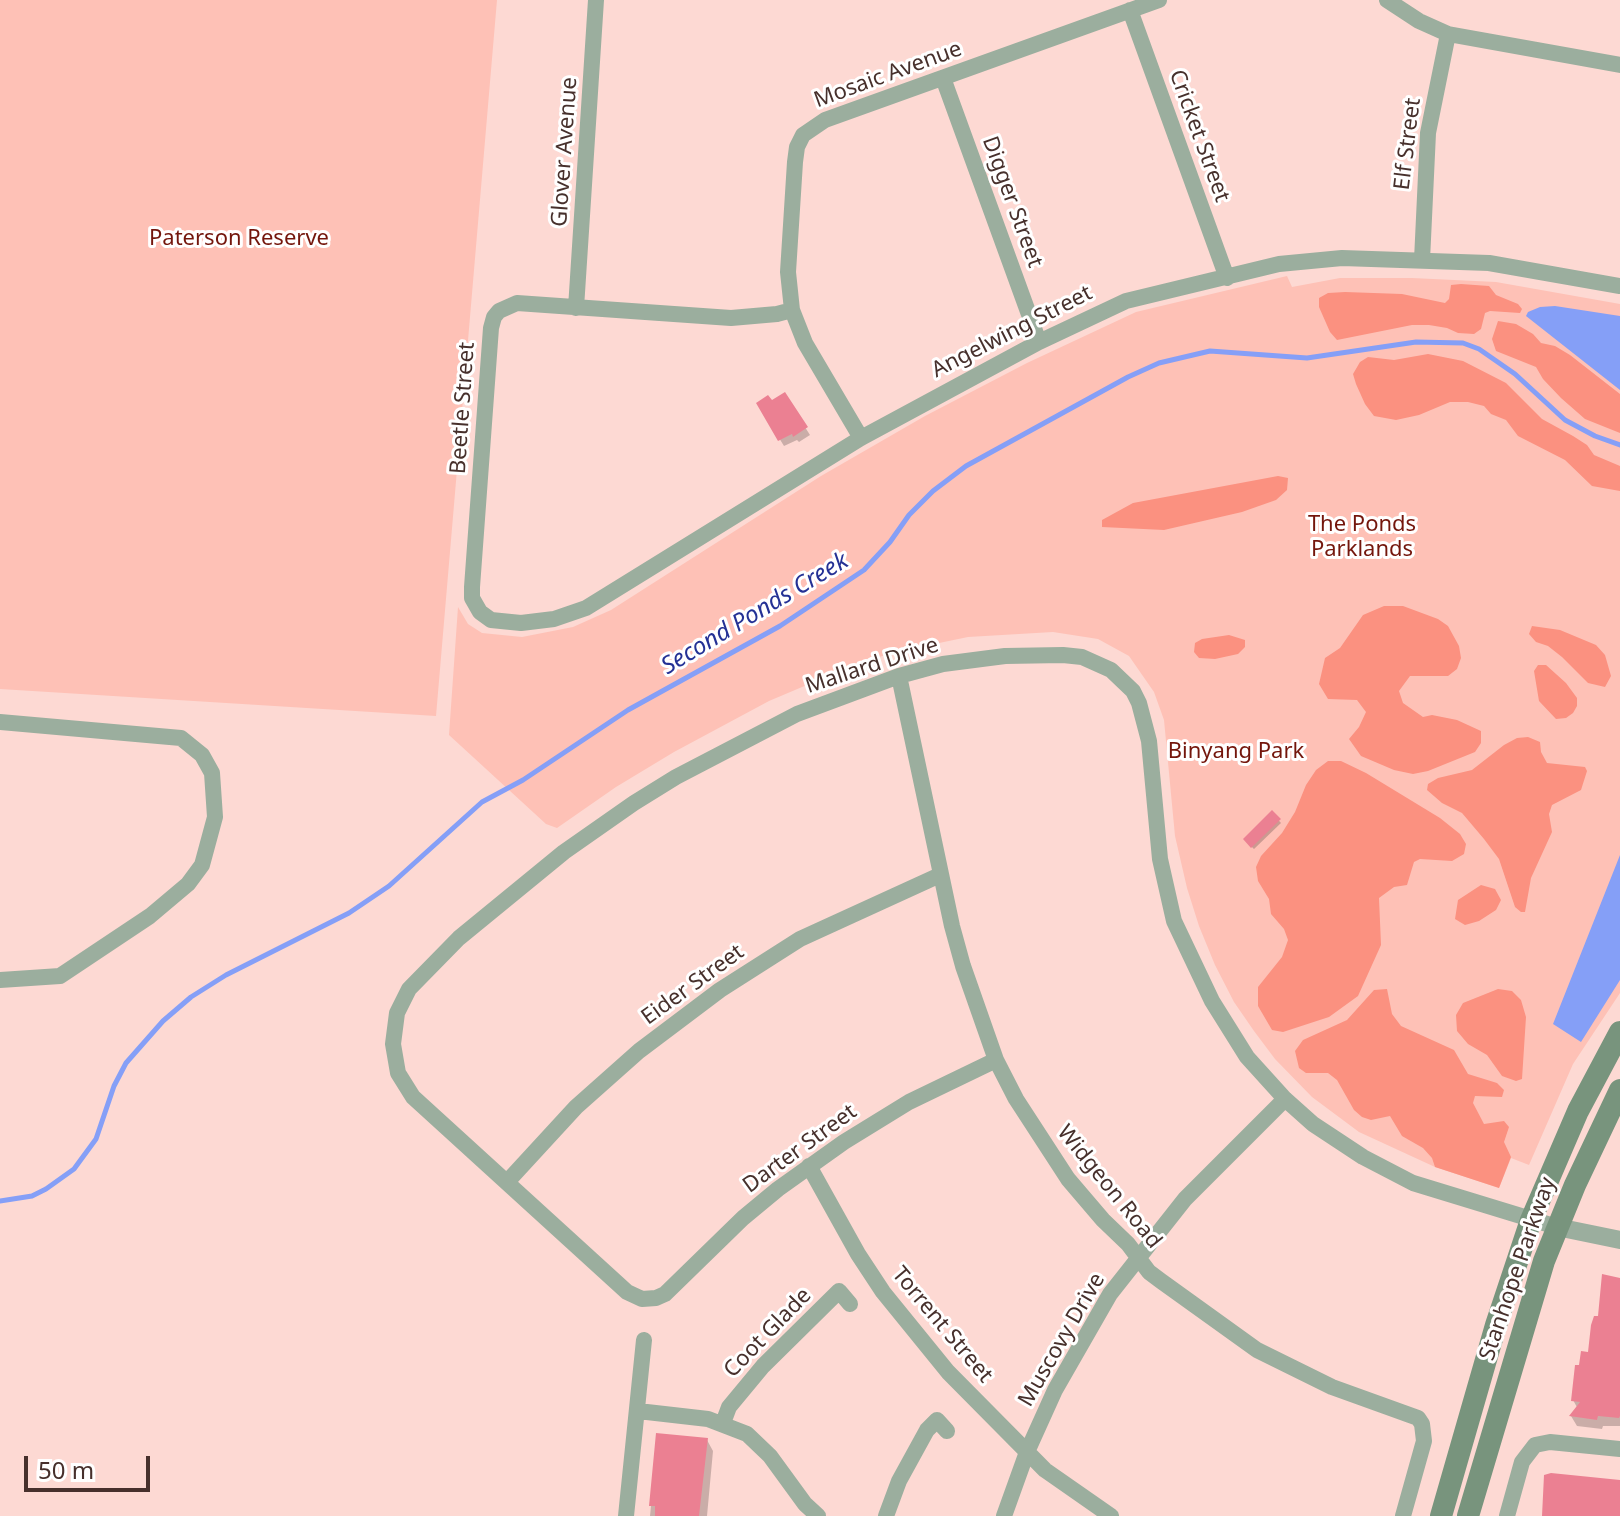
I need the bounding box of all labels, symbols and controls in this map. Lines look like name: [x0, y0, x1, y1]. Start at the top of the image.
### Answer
street label: Mosaic Avenue: [810, 36, 966, 114]
street label: Cricket Street: [1163, 66, 1235, 206]
street label: Glover Avenue: [547, 76, 583, 228]
street label: Elf Street: [1389, 96, 1427, 192]
street label: Digger Street: [976, 133, 1048, 271]
park label: Paterson Reserve: [149, 226, 329, 252]
street label: Angelwing Street: [927, 280, 1097, 384]
street label: Beetle Street: [445, 341, 481, 475]
park label: The Ponds Parklands: [1308, 512, 1416, 564]
water label: Second Ponds Creek: [656, 547, 854, 681]
street label: Mallard Drive: [802, 632, 942, 700]
park label: Binyang Park: [1168, 739, 1304, 765]
street label: Eider Street: [637, 939, 749, 1031]
street label: Darter Street: [738, 1099, 862, 1199]
street label: Widgeon Road: [1051, 1120, 1167, 1254]
street label: Stanhope Parkway: [1474, 1174, 1562, 1364]
street label: Torrent Street: [886, 1262, 998, 1388]
street label: Muscovy Drive: [1013, 1268, 1111, 1412]
street label: Coot Glade: [719, 1283, 817, 1383]
scale bar: [28, 1440, 154, 1490]
text: 50 m: [38, 1453, 94, 1486]

